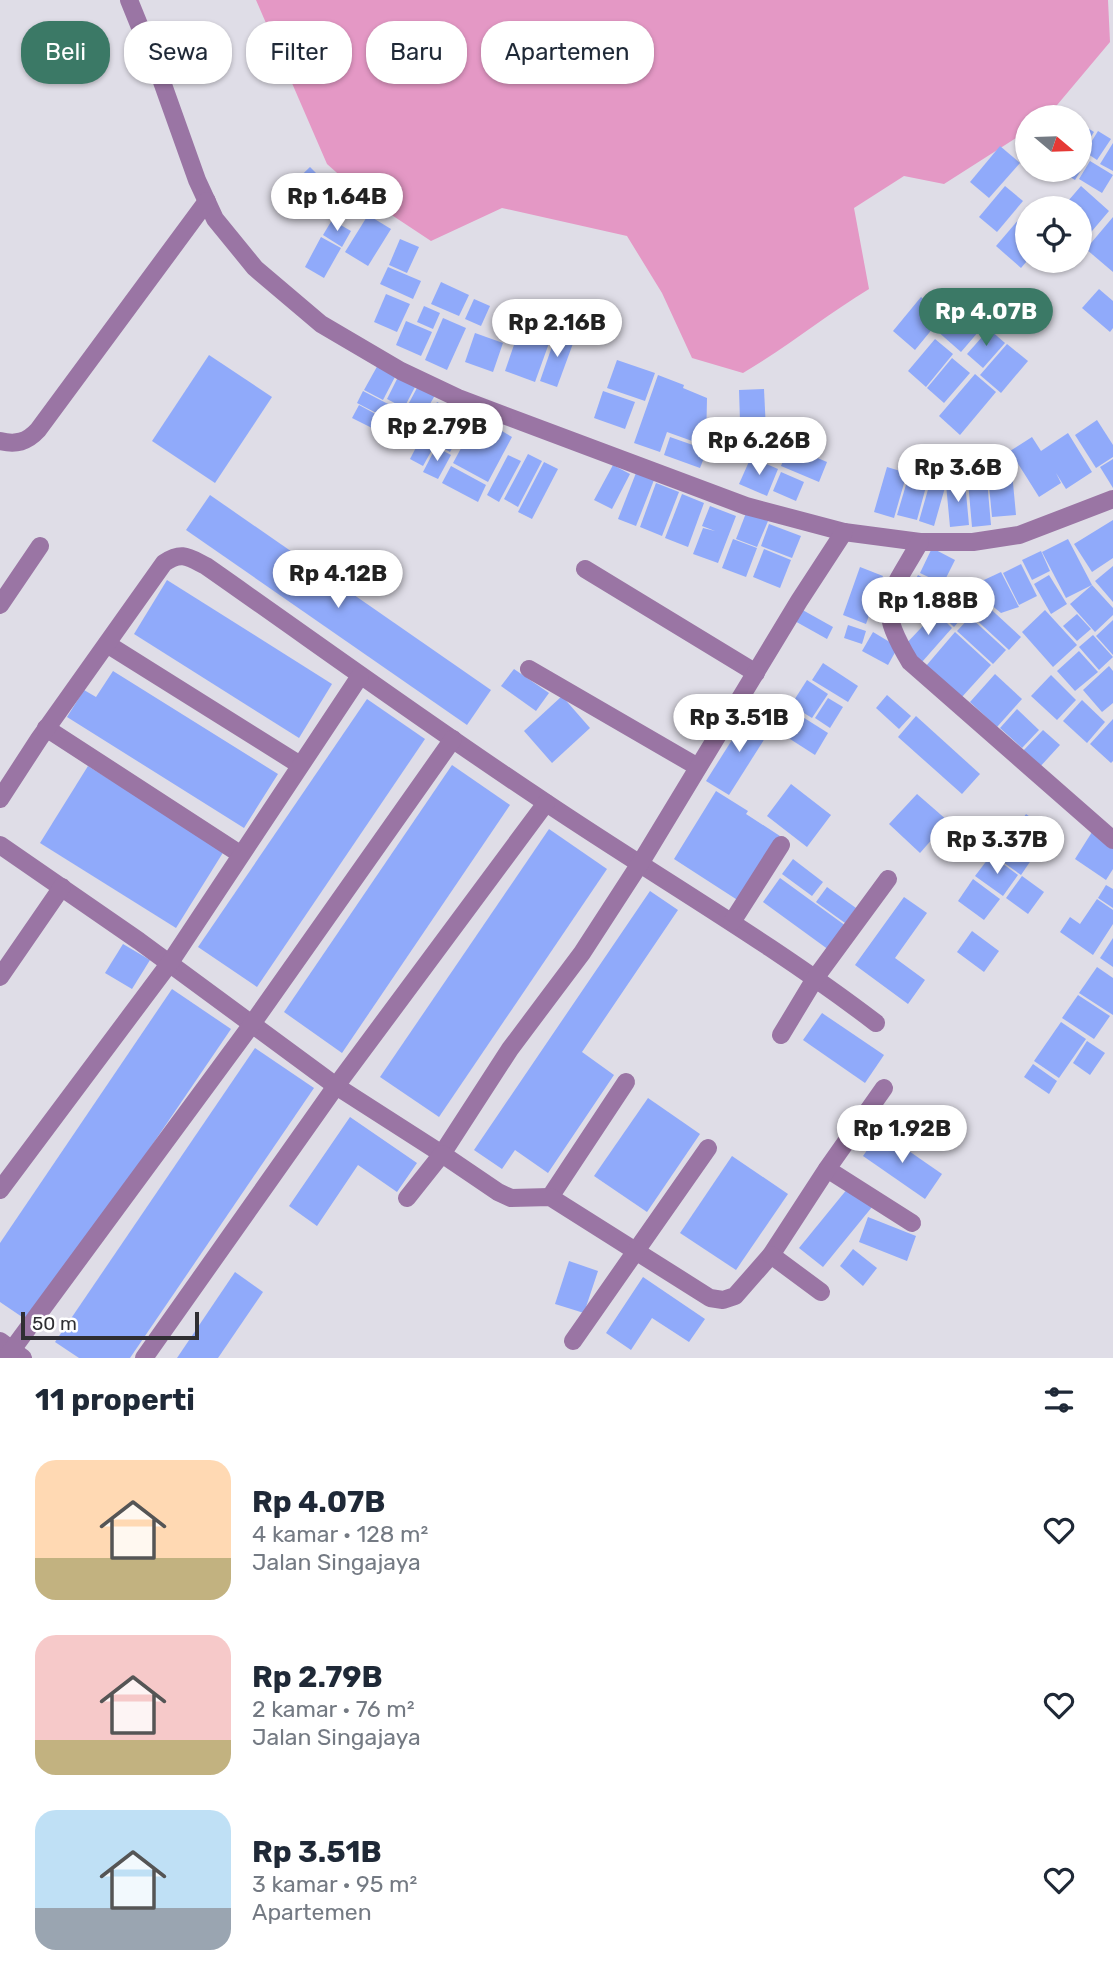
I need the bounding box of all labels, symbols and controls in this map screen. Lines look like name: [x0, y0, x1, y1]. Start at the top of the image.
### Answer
chip: Beli: [21, 21, 110, 84]
chip: Sewa: [124, 21, 232, 84]
chip: Filter: [246, 21, 352, 84]
chip: Baru: [366, 21, 467, 84]
chip: Apartemen: [481, 21, 654, 84]
north arrow: [1015, 105, 1092, 182]
map controls: [1015, 105, 1092, 273]
pin: Rp 1.64B: [265, 174, 409, 233]
text: Rp 1.64B: [287, 182, 387, 210]
button: locate: [1015, 196, 1092, 273]
pin: Rp 4.07B: [914, 288, 1058, 348]
text: Rp 4.07B: [935, 297, 1037, 325]
pin: Rp 2.16B: [485, 300, 629, 359]
text: Rp 2.16B: [508, 308, 606, 336]
pin: Rp 2.79B: [365, 404, 509, 463]
text: Rp 2.79B: [387, 412, 487, 440]
pin: Rp 6.26B: [687, 418, 831, 477]
text: Rp 6.26B: [708, 426, 810, 454]
pin: Rp 3.6B: [893, 444, 1023, 504]
text: Rp 3.6B: [914, 453, 1002, 481]
pin: Rp 4.12B: [266, 550, 410, 610]
text: Rp 4.12B: [289, 559, 387, 587]
pin: Rp 1.88B: [856, 578, 1000, 637]
text: Rp 1.88B: [878, 586, 978, 614]
pin: Rp 3.51B: [667, 694, 811, 754]
text: Rp 3.51B: [689, 703, 789, 731]
pin: Rp 3.37B: [925, 816, 1069, 876]
text: Rp 3.37B: [946, 825, 1048, 853]
pin: Rp 1.92B: [830, 1106, 974, 1165]
text: Rp 1.92B: [853, 1114, 951, 1142]
scale bar: [21, 1309, 200, 1341]
text: 50 m: [32, 1312, 77, 1335]
icon: filters: [1040, 1381, 1078, 1419]
text: 11 properti: [35, 1382, 195, 1418]
text: Rp 4.07B: [252, 1484, 385, 1520]
icon: home: [91, 1488, 175, 1572]
icon: heart: [1040, 1511, 1078, 1549]
text: 4 kamar · 128 m²: [252, 1520, 428, 1548]
text: Jalan Singajaya: [252, 1548, 421, 1576]
text: Rp 2.79B: [252, 1659, 383, 1695]
icon: home: [91, 1663, 175, 1747]
icon: heart: [1040, 1686, 1078, 1724]
text: 2 kamar · 76 m²: [252, 1695, 415, 1723]
text: Jalan Singajaya: [252, 1723, 421, 1751]
text: Rp 3.51B: [252, 1834, 382, 1870]
icon: home: [91, 1838, 175, 1922]
icon: heart: [1040, 1861, 1078, 1899]
text: 3 kamar · 95 m²: [252, 1870, 417, 1898]
text: Apartemen: [252, 1898, 372, 1926]

